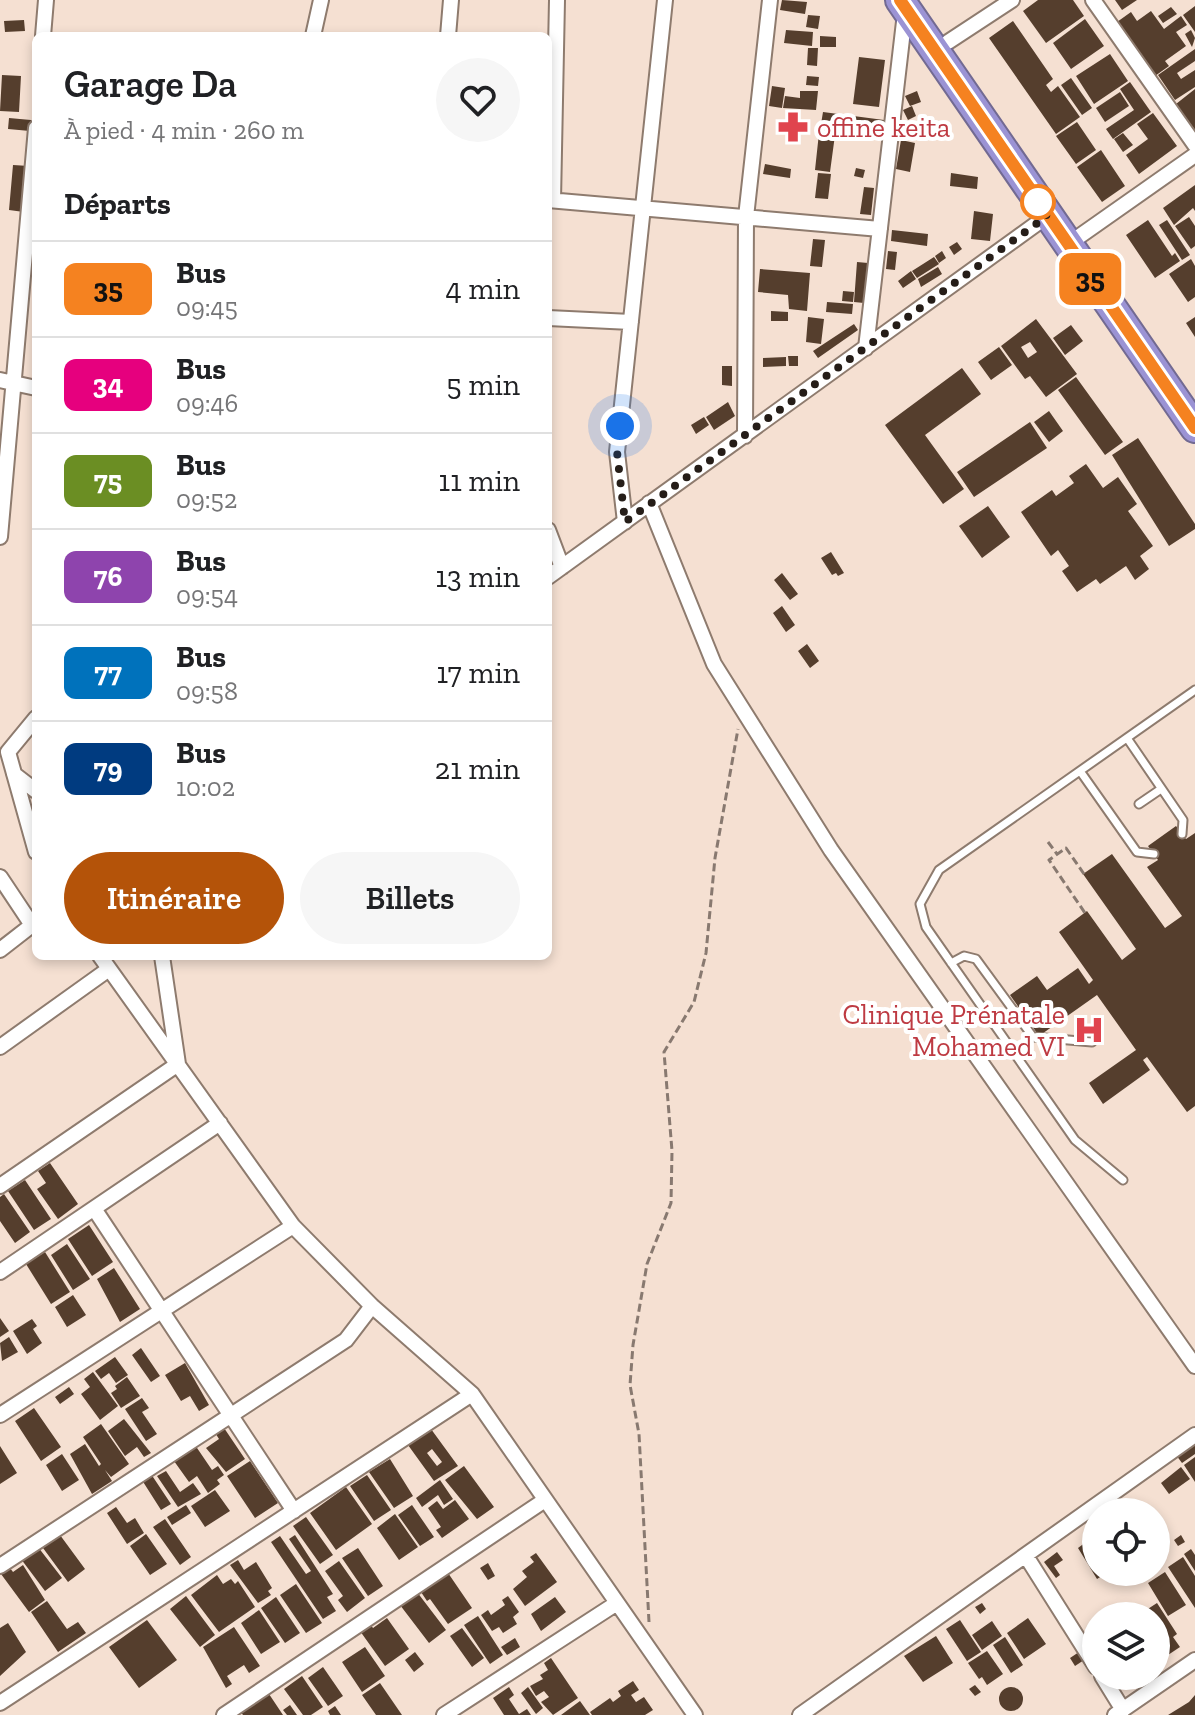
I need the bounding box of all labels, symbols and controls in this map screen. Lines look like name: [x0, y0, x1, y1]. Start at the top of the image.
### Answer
button: heart: [436, 58, 520, 142]
text: Garage Da: [64, 61, 237, 107]
pharmacy icon: offine keita: [776, 110, 810, 144]
place label: offine keita: [817, 111, 951, 144]
text: À pied · 4 min · 260 m: [64, 114, 304, 146]
unlabelled marker: [1021, 185, 1055, 219]
text: Départs: [64, 186, 171, 222]
line badge: 35: [1054, 253, 1126, 305]
text: Bus: [176, 255, 226, 291]
text: 35: [1075, 262, 1105, 295]
text: 4 min: [446, 271, 520, 307]
text: 35: [93, 272, 123, 305]
text: 09:45: [176, 291, 238, 323]
text: Bus: [176, 351, 226, 387]
text: 5 min: [446, 367, 520, 403]
text: 34: [93, 368, 123, 401]
text: 09:46: [176, 387, 238, 419]
your location: [600, 406, 640, 446]
text: Bus: [176, 447, 226, 483]
text: 11 min: [439, 463, 520, 499]
text: 75: [94, 464, 122, 497]
text: 09:52: [176, 483, 237, 515]
text: Bus: [176, 543, 226, 579]
text: 13 min: [435, 559, 520, 595]
text: 76: [94, 560, 122, 593]
text: 09:54: [176, 579, 238, 611]
text: Bus: [176, 639, 226, 675]
text: 17 min: [437, 655, 520, 691]
text: 77: [94, 656, 122, 689]
text: 09:58: [176, 675, 238, 707]
text: Bus: [176, 735, 226, 771]
text: 21 min: [435, 751, 520, 787]
text: 79: [94, 752, 122, 785]
text: 10:02: [176, 771, 235, 803]
button: Itinéraire: [64, 852, 284, 944]
button: Billets: [300, 852, 520, 944]
place label: Clinique Prénatale Mohamed VI: [842, 998, 1065, 1063]
hospital icon: Clinique Prénatale Mohamed VI: [1072, 1013, 1106, 1047]
map controls: [1082, 1498, 1170, 1690]
button: locate: [1082, 1498, 1170, 1586]
button: layers: [1082, 1602, 1170, 1690]

